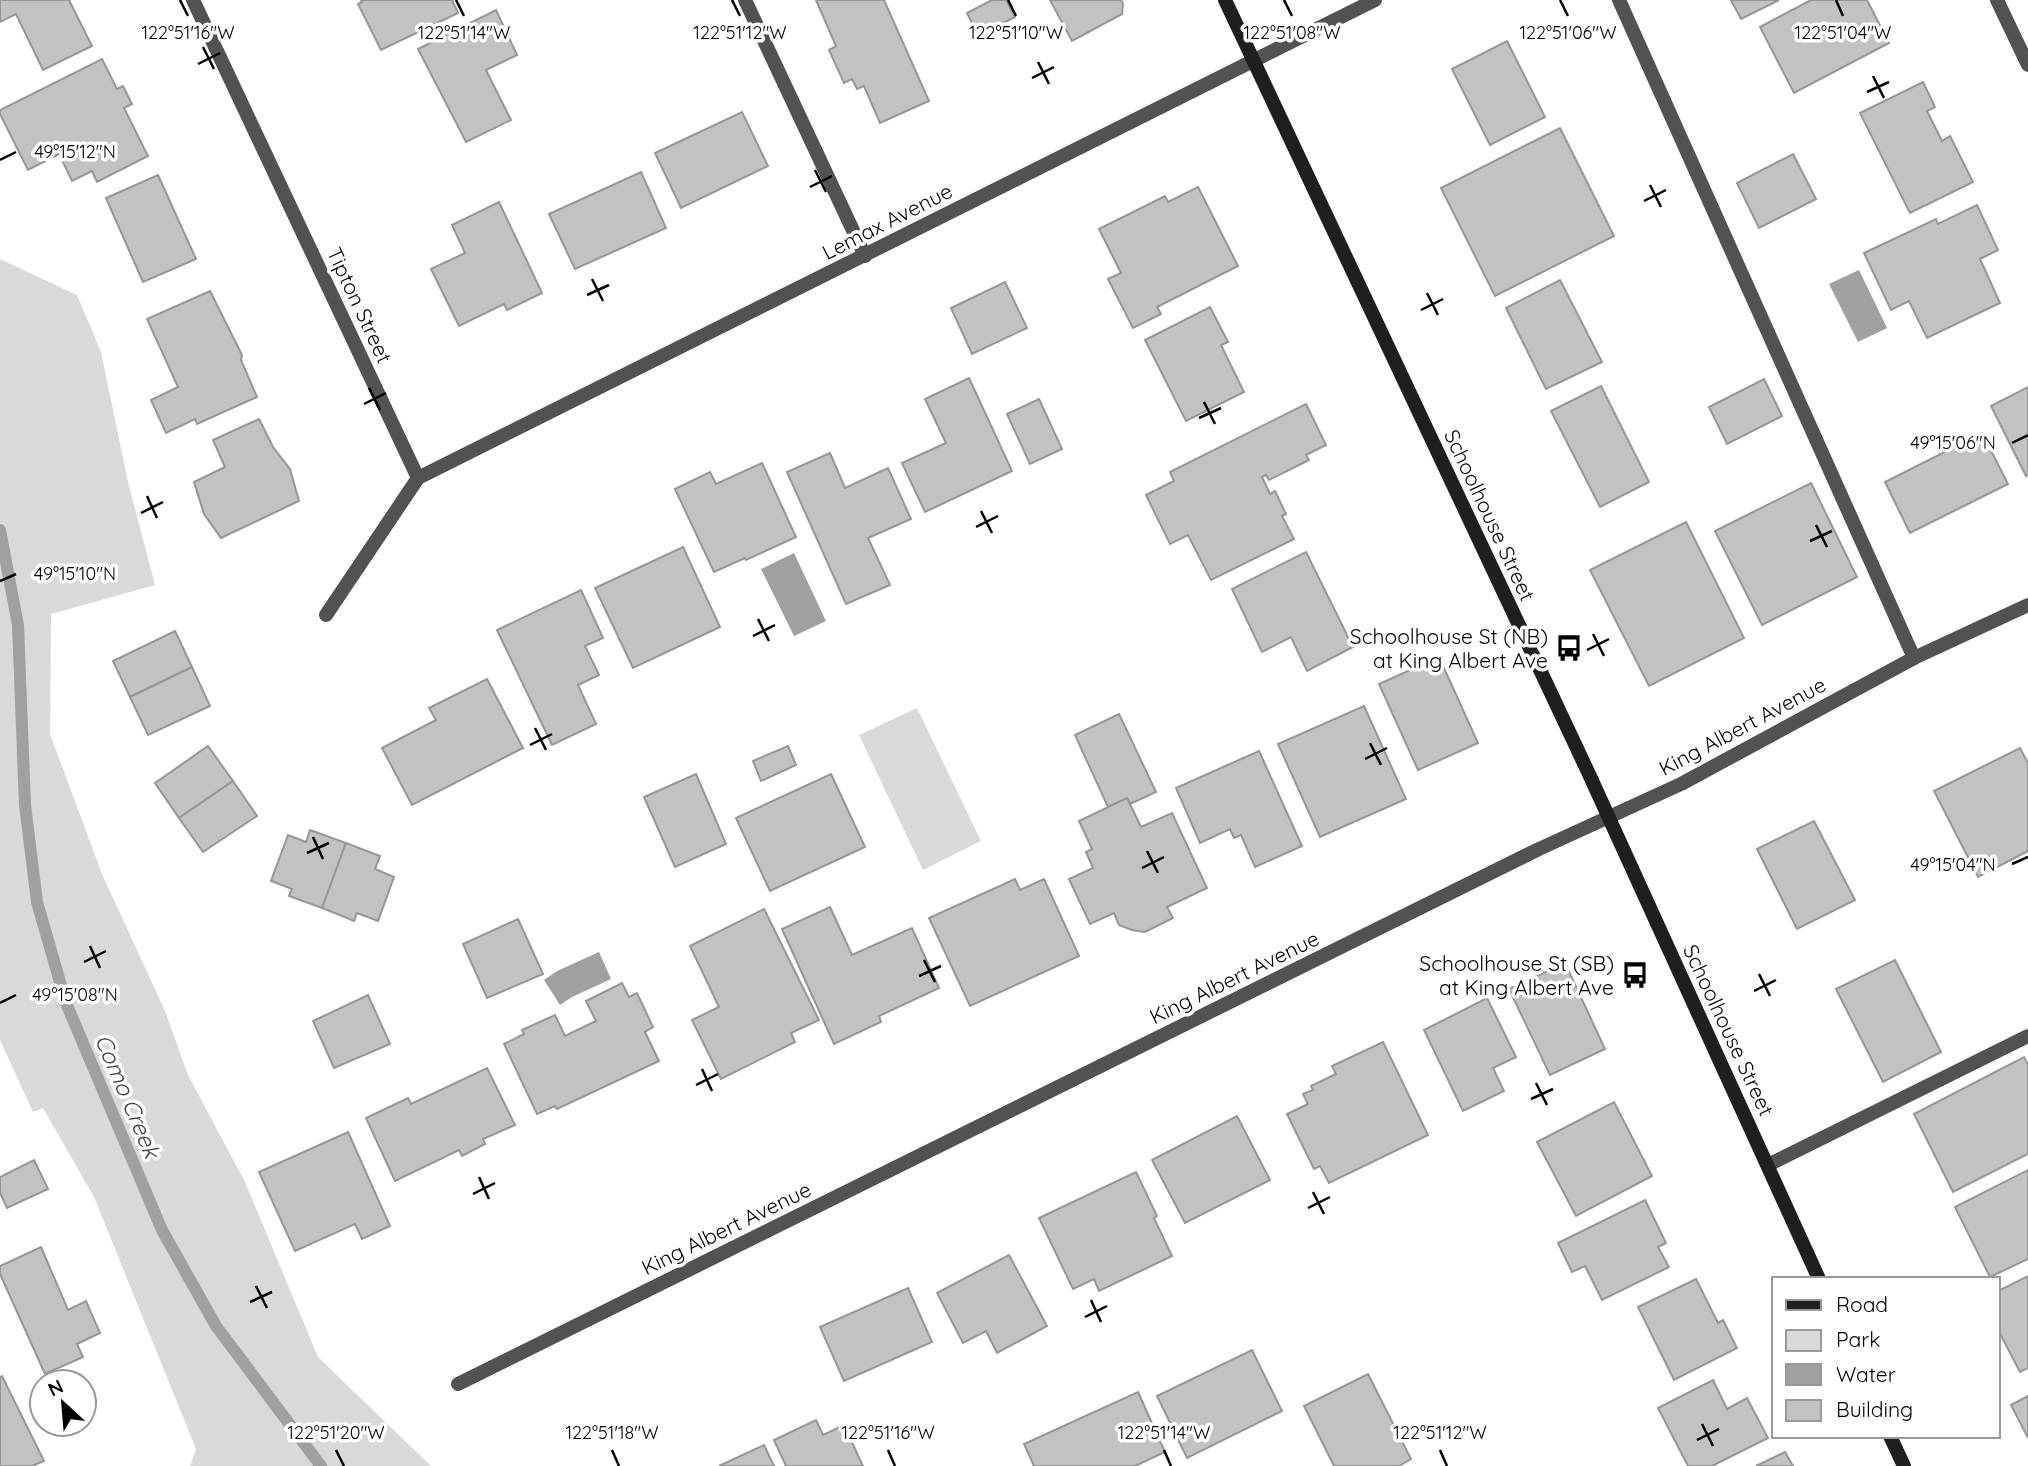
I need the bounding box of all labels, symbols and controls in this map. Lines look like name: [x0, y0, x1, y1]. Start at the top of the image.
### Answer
text: 122°51'16"W: [141, 21, 235, 44]
text: 122°51'14"W: [418, 21, 510, 44]
text: 122°51'12"W: [693, 21, 787, 44]
text: 122°51'10"W: [969, 21, 1063, 44]
text: 122°51'08"W: [1243, 21, 1341, 44]
text: 122°51'06"W: [1519, 21, 1617, 44]
text: 122°51'04"W: [1794, 21, 1892, 44]
text: 49°15'12"N: [34, 140, 116, 163]
street label: Lemax Avenue: [818, 177, 956, 265]
street label: Tipton Street: [322, 243, 398, 367]
street label: Schoolhouse Street: [1439, 425, 1541, 605]
text: 49°15'06"N: [1910, 431, 1996, 454]
text: 49°15'10"N: [34, 562, 116, 585]
place label: Schoolhouse St (NB) at King Albert Ave: [1350, 623, 1548, 673]
bus stop icon: Schoolhouse St (NB) at King Albert Ave: [1554, 633, 1584, 663]
street label: King Albert Avenue: [1654, 671, 1830, 781]
text: 49°15'04"N: [1910, 853, 1996, 876]
street label: King Albert Avenue: [1145, 925, 1323, 1029]
street label: Schoolhouse Street: [1678, 940, 1780, 1120]
place label: Schoolhouse St (SB) at King Albert Ave: [1419, 950, 1614, 1000]
bus stop icon: Schoolhouse St (SB) at King Albert Ave: [1620, 960, 1650, 990]
text: 49°15'08"N: [32, 983, 118, 1006]
water label: Como Creek: [89, 1030, 168, 1164]
street label: King Albert Avenue: [637, 1176, 815, 1280]
legend: [1772, 1277, 2000, 1438]
text: Road: [1836, 1291, 1888, 1317]
text: Park: [1836, 1326, 1880, 1352]
text: Water: [1836, 1361, 1896, 1387]
north arrow: [28, 1368, 98, 1438]
text: N: [44, 1374, 67, 1402]
text: Building: [1836, 1396, 1913, 1422]
text: 122°51'20"W: [287, 1421, 385, 1444]
text: 122°51'18"W: [565, 1421, 659, 1444]
text: 122°51'16"W: [841, 1421, 935, 1444]
text: 122°51'14"W: [1118, 1421, 1210, 1444]
text: 122°51'12"W: [1393, 1421, 1487, 1444]

